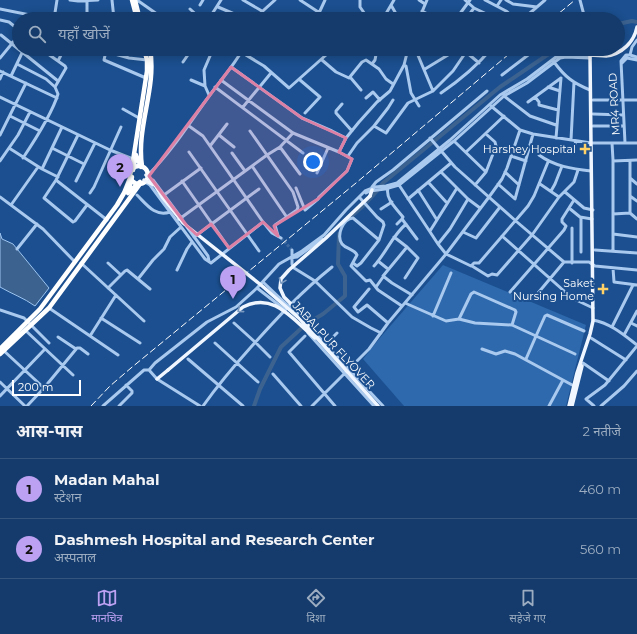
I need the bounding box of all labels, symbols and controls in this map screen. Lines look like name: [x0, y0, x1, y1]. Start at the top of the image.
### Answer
search box: [12, 12, 625, 56]
icon: search: [26, 23, 48, 45]
text: यहाँ खोजें: [58, 24, 110, 43]
street label: MR4 ROAD: [605, 72, 623, 136]
place label: Harshey Hospital: [483, 142, 576, 156]
marker: Harshey Hospital: [579, 143, 591, 155]
your location: [303, 152, 323, 172]
pin: 2: [107, 154, 133, 187]
pin: 1: [220, 266, 246, 299]
place label: Saket Nursing Home: [513, 276, 595, 303]
one-way arrow: [279, 277, 287, 284]
marker: Saket Nursing Home: [597, 283, 609, 295]
street label: JABALPUR FLYOVER: [289, 298, 378, 392]
one-way arrow: [237, 305, 244, 312]
scale bar: [12, 378, 81, 397]
text: 200 m: [18, 380, 53, 394]
text: आस-पास: [16, 421, 83, 441]
text: 2 नतीजे: [583, 423, 621, 439]
text: Madan Mahal: [54, 470, 160, 489]
text: 1: [26, 481, 32, 497]
text: 460 m: [579, 481, 621, 497]
text: स्टेशन: [54, 489, 82, 505]
text: Dashmesh Hospital and Research Center: [54, 530, 374, 549]
text: 2: [25, 541, 33, 557]
text: 560 m: [580, 541, 621, 557]
text: अस्पताल: [54, 549, 96, 565]
tab: मानचित्र: [91, 587, 123, 626]
tab: दिशा: [305, 587, 327, 626]
tab: सहेजे गए: [509, 587, 546, 626]

